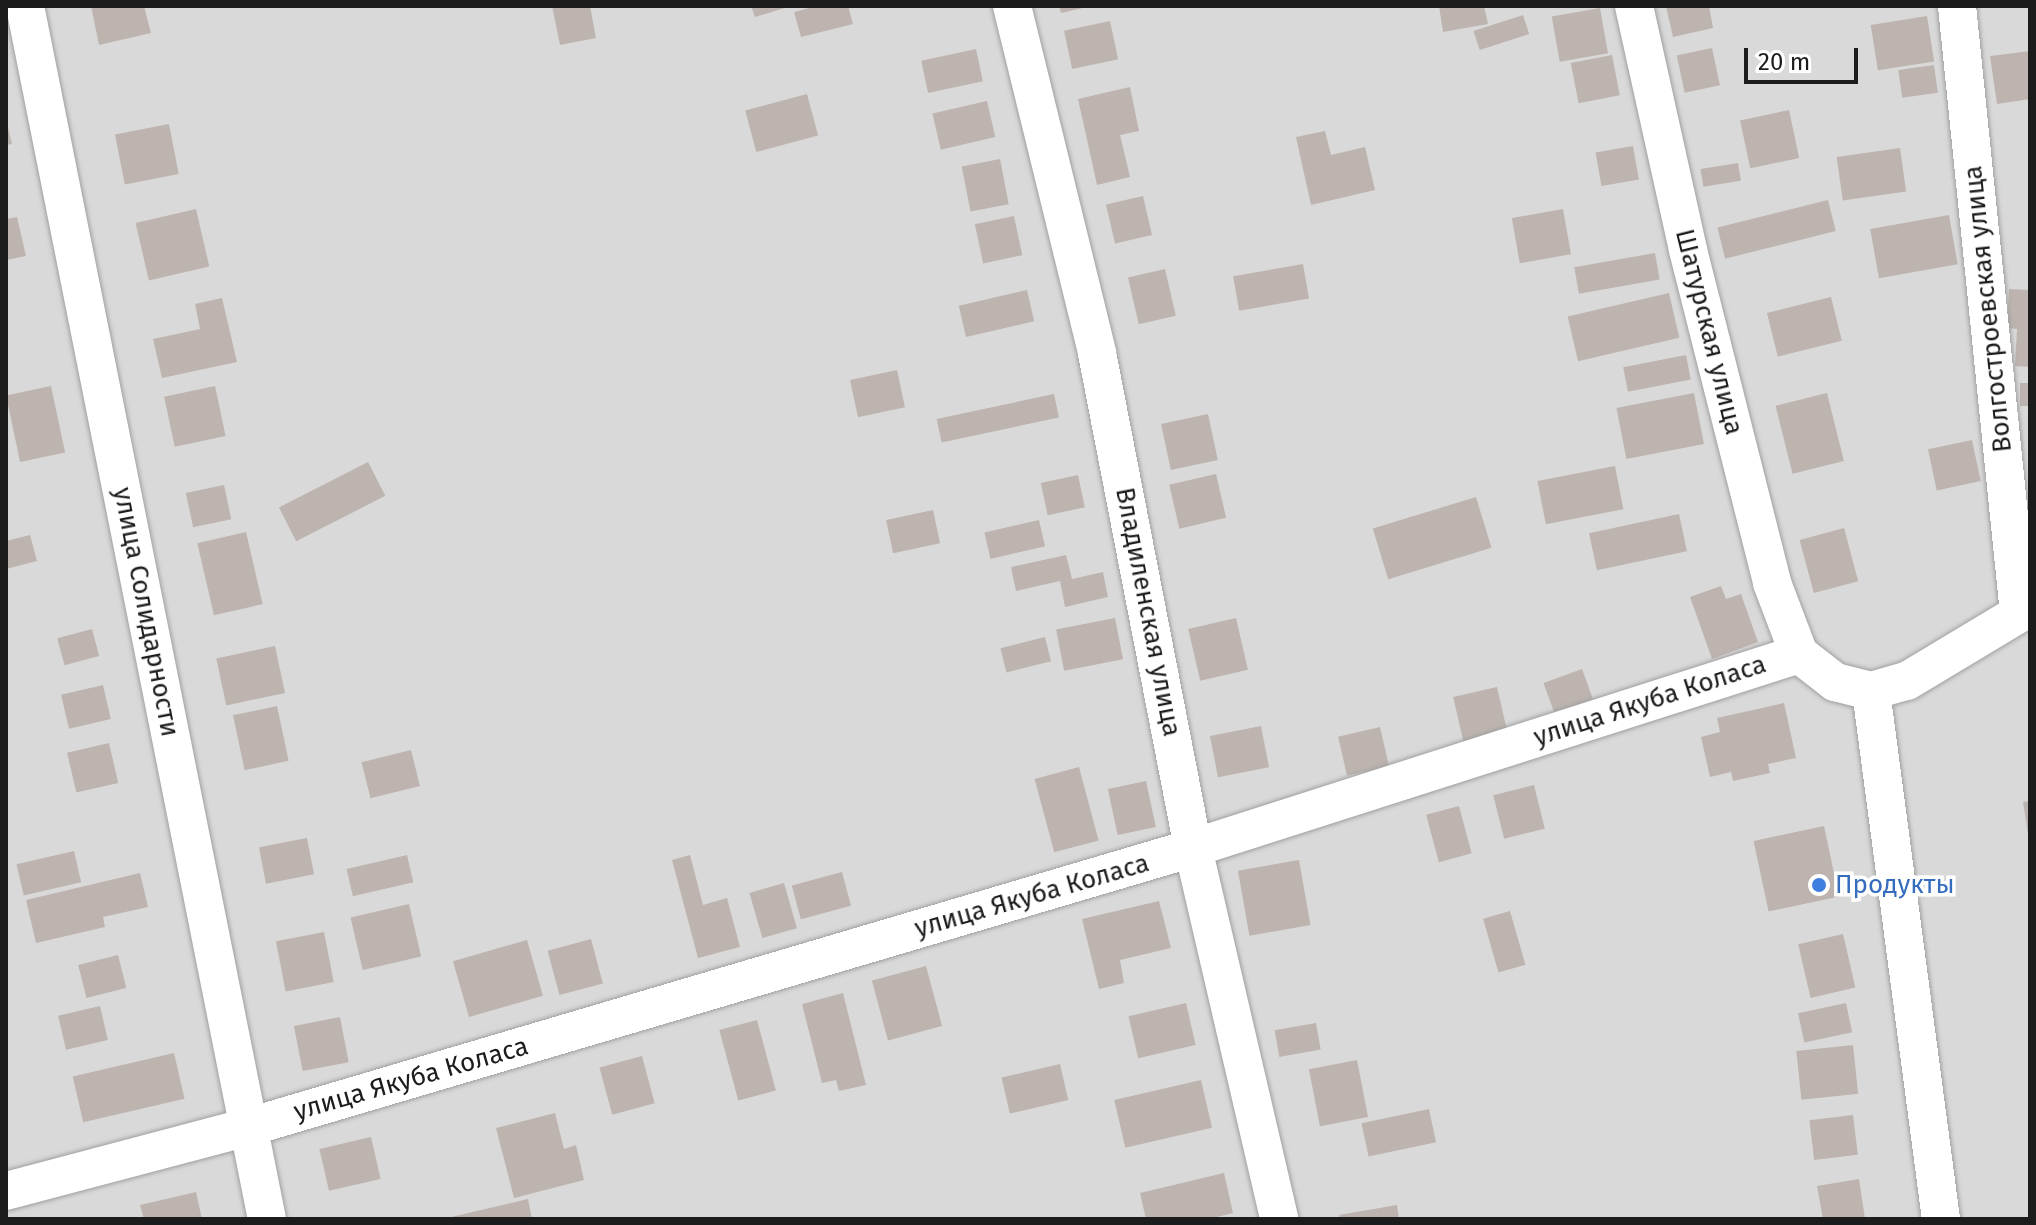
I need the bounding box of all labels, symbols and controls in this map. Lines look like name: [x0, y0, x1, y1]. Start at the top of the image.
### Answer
scale bar: [1748, 32, 1862, 82]
text: 20 m: [1758, 48, 1810, 76]
street label: Волгостроевская улица: [1957, 164, 2019, 454]
street label: Шатурская улица: [1668, 226, 1750, 438]
street label: улица Солидарности: [107, 485, 185, 739]
street label: Владиленская улица: [1109, 485, 1187, 739]
street label: улица Якуба Коласа: [1530, 649, 1770, 753]
street label: улица Якуба Коласа: [911, 848, 1153, 944]
place label: Продукты: [1835, 869, 1955, 901]
marker: Продукты: [1810, 876, 1828, 894]
street label: улица Якуба Коласа: [290, 1031, 532, 1127]

